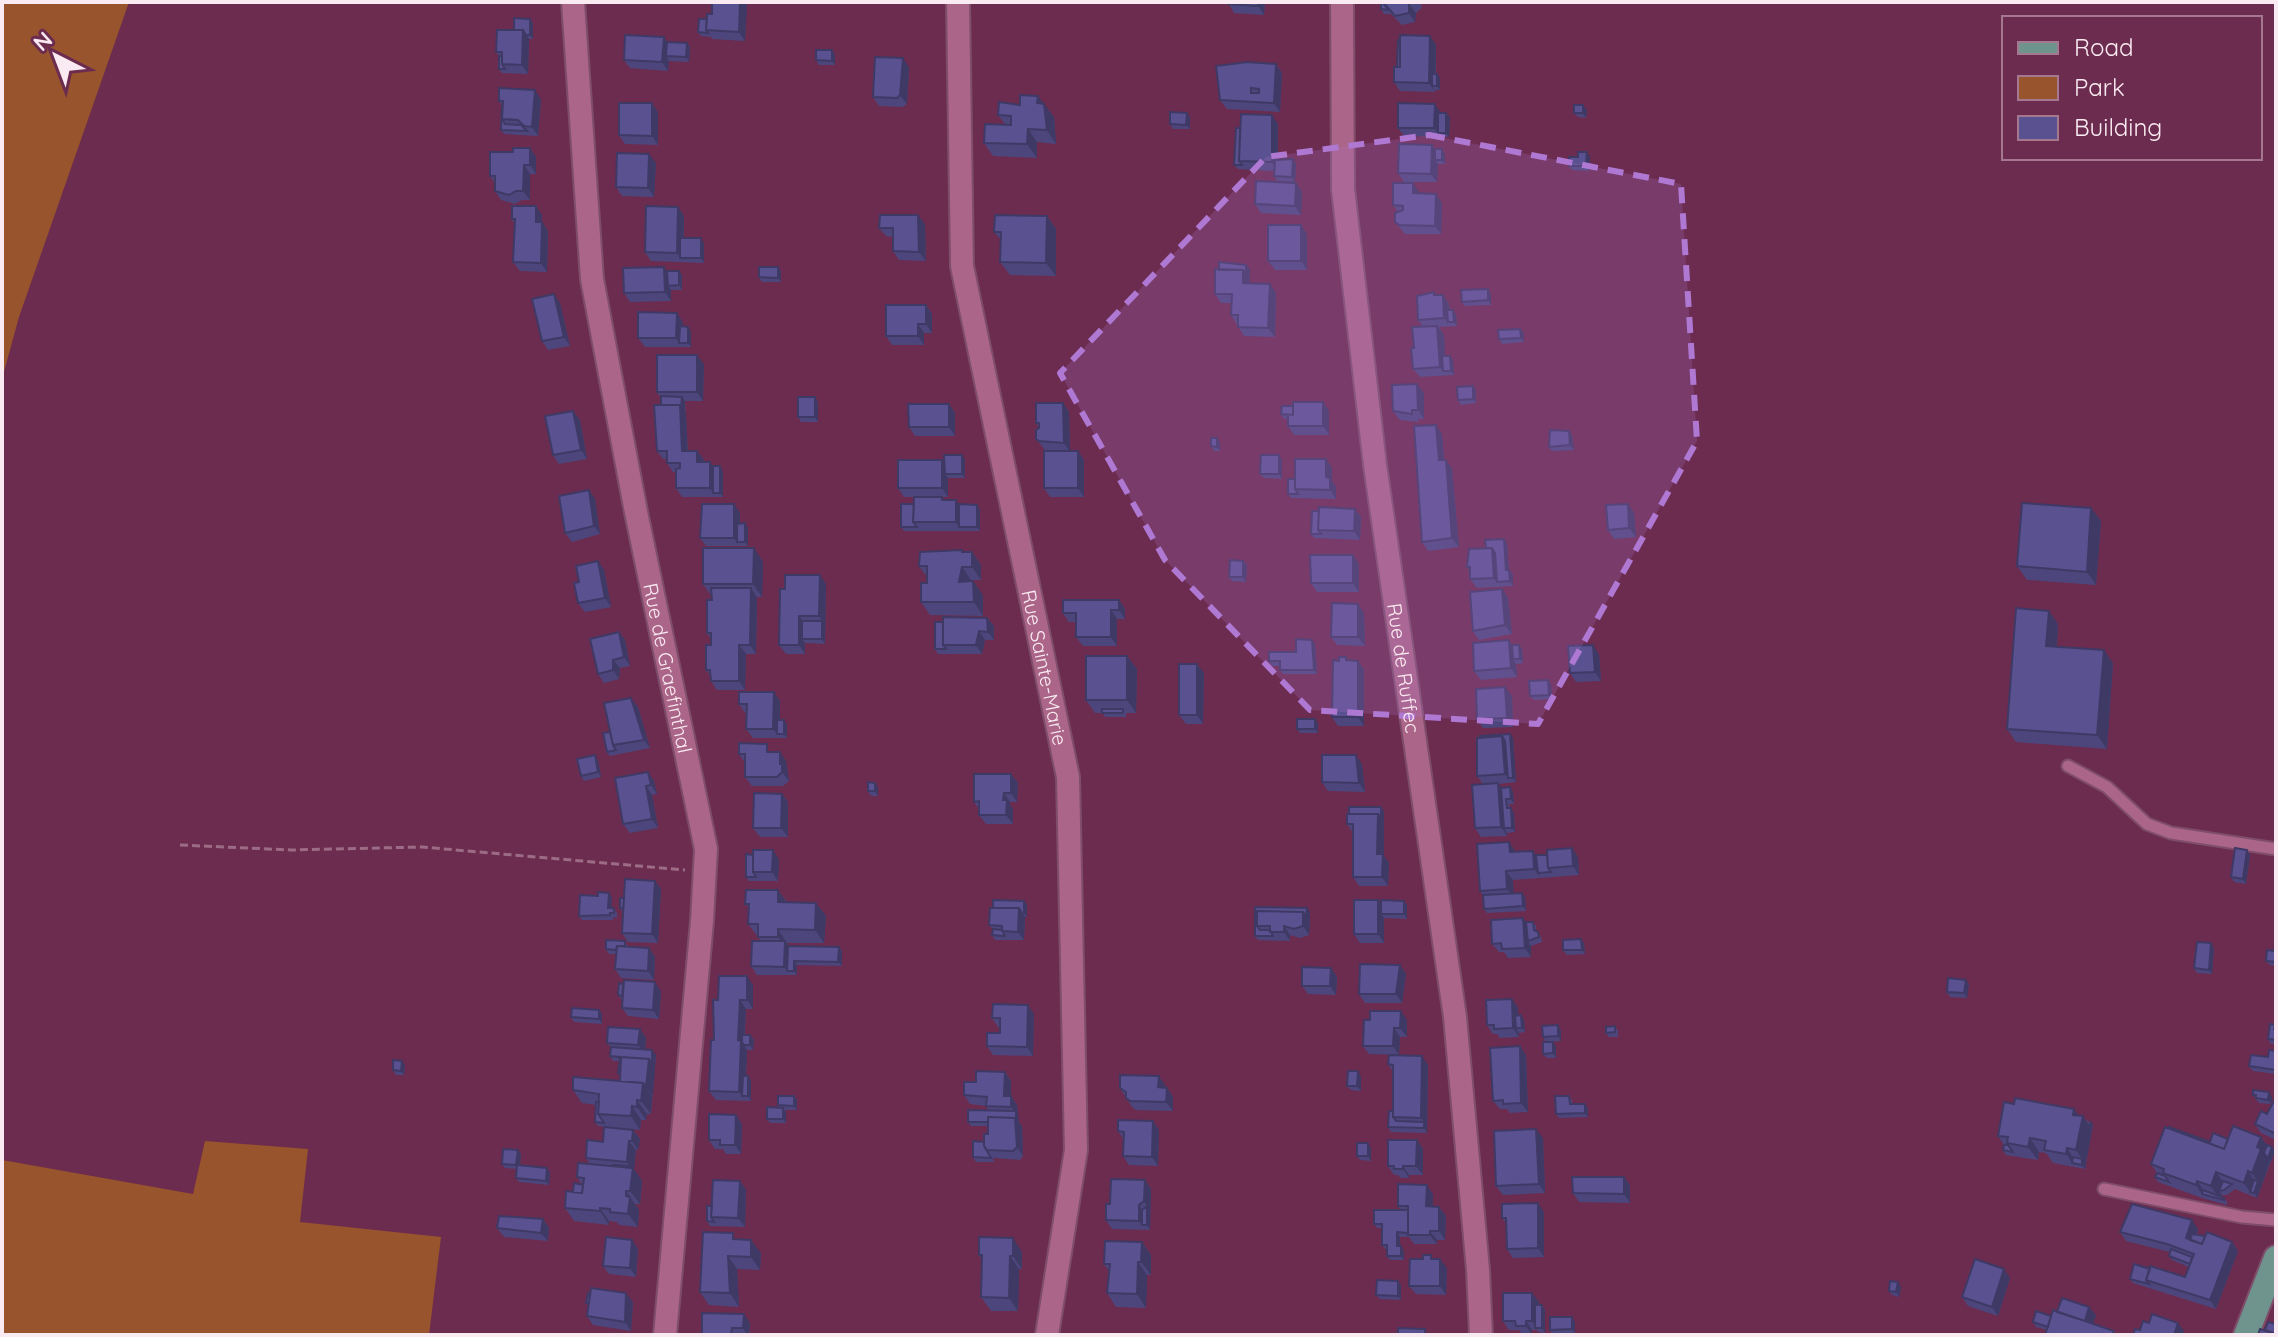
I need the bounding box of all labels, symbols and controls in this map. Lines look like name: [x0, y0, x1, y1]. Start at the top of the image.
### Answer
north arrow: [16, 16, 96, 96]
legend: [2002, 16, 2262, 160]
text: N: [27, 25, 58, 57]
text: Road: [2074, 32, 2134, 62]
text: Park: [2074, 72, 2125, 102]
text: Building: [2074, 112, 2162, 142]
street label: Rue de Graefinthal: [639, 581, 698, 755]
street label: Rue Sainte-Marie: [1017, 587, 1074, 747]
street label: Rue de Ruffec: [1383, 601, 1426, 735]

